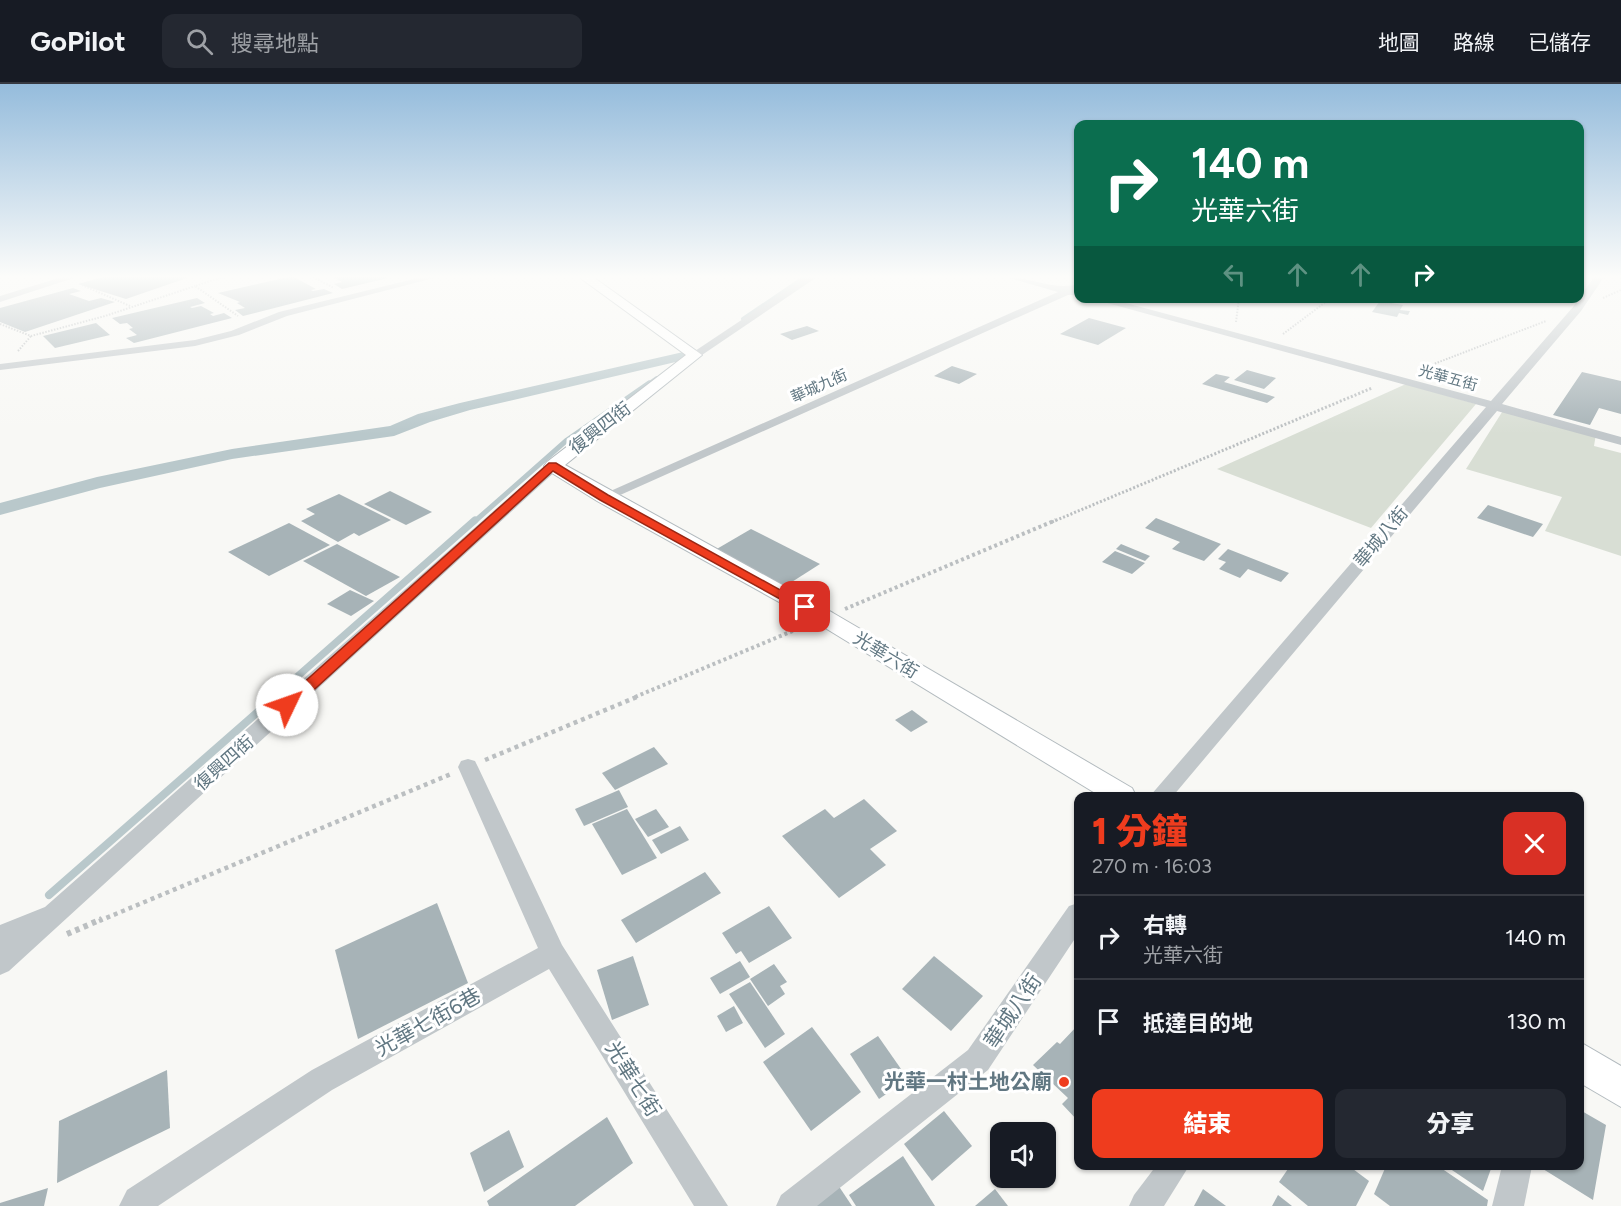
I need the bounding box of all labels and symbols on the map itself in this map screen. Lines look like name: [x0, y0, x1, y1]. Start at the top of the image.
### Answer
street label: 光華五街: [1417, 362, 1479, 394]
street label: 華城九街: [788, 366, 850, 406]
street label: 復興四街: [565, 397, 635, 459]
street label: 華城八街: [1349, 502, 1413, 572]
pin: [779, 581, 830, 632]
street label: 光華六街: [849, 627, 923, 683]
position arrow: [255, 673, 319, 737]
street label: 復興四街: [190, 731, 258, 795]
street label: 華城八街: [979, 969, 1046, 1053]
street label: 光華七街6巷: [371, 982, 485, 1061]
street label: 光華七街: [601, 1036, 666, 1121]
place label: 光華一村土地公廟: [884, 1069, 1052, 1094]
marker: 光華一村土地公廟: [1057, 1075, 1071, 1089]

